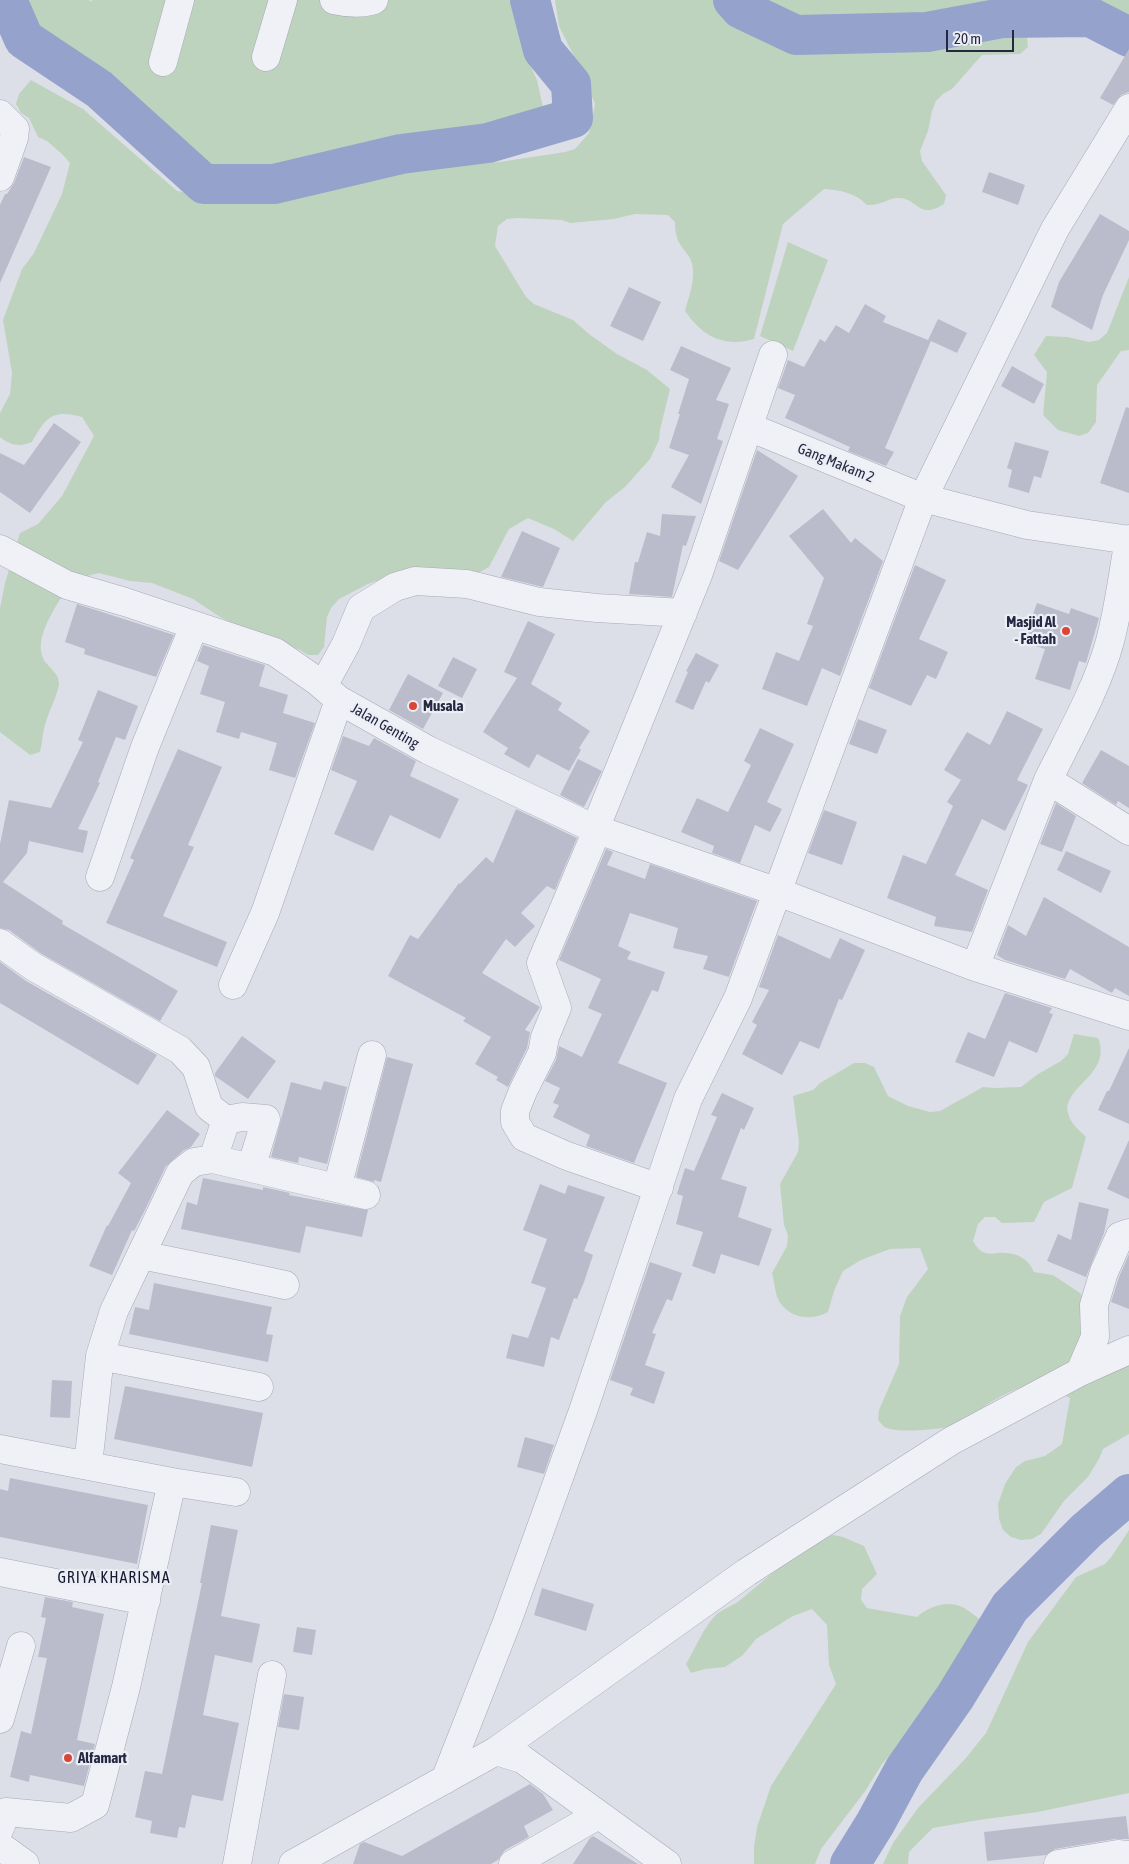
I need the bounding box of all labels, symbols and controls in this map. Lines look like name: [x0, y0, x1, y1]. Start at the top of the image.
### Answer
scale bar: [949, 20, 1016, 52]
text: 20 m: [954, 30, 981, 47]
street label: Gang Makam 2: [795, 439, 877, 487]
place label: Masjid Al - Fattah: [1006, 613, 1056, 648]
marker: Masjid Al - Fattah: [1060, 625, 1072, 637]
place label: Musala: [423, 697, 464, 715]
street label: Jalan Genting: [348, 699, 422, 753]
marker: Musala: [407, 700, 419, 712]
district label: GRIYA KHARISMA: [56, 1568, 172, 1588]
place label: Alfamart: [78, 1749, 127, 1767]
marker: Alfamart: [62, 1752, 74, 1764]

